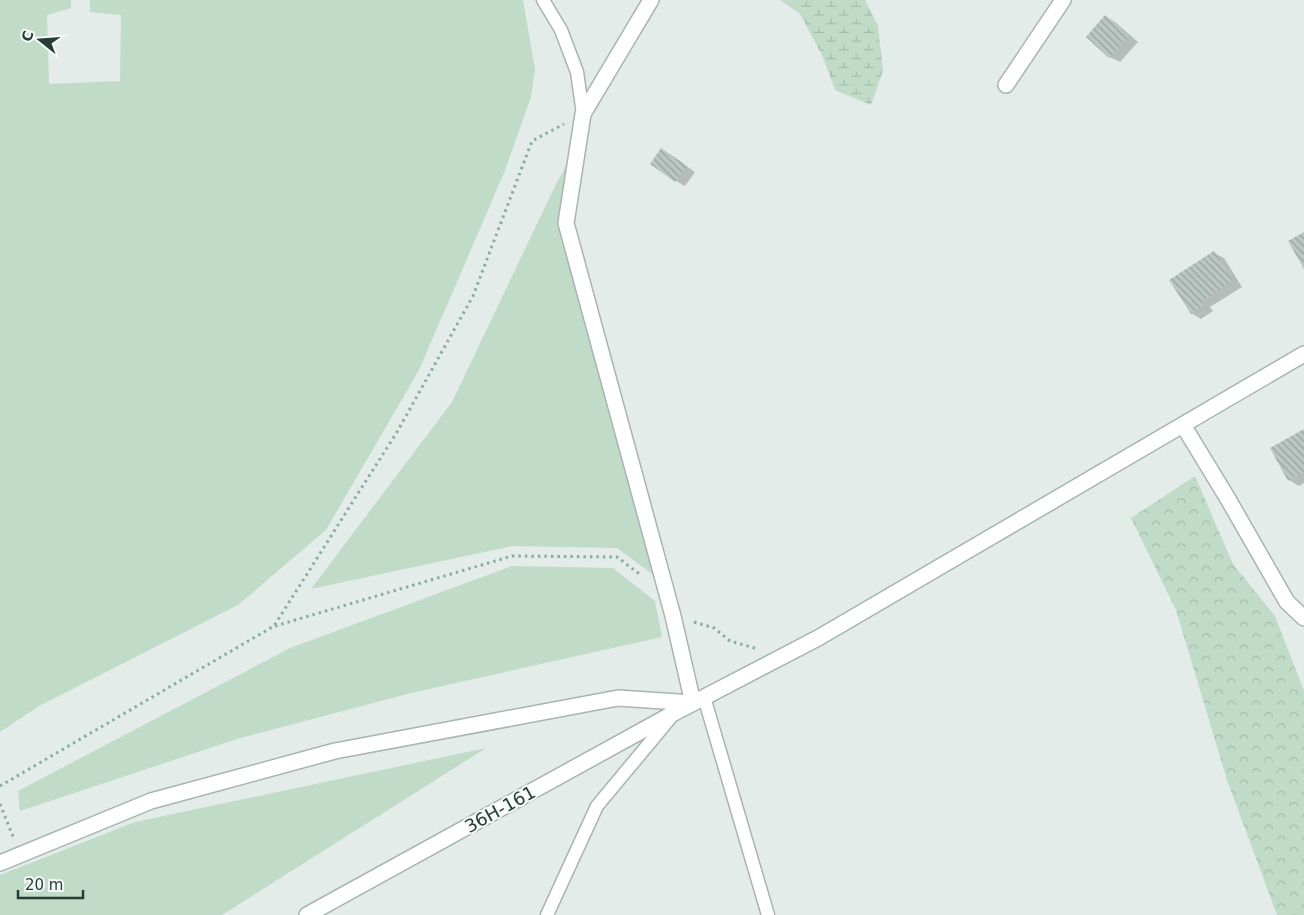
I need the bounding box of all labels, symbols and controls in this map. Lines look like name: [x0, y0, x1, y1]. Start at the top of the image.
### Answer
north arrow: [15, 15, 65, 65]
text: С: [18, 29, 37, 43]
street label: 36Н-161: [461, 781, 539, 837]
scale bar: [18, 868, 82, 900]
text: 20 m: [25, 876, 63, 894]

